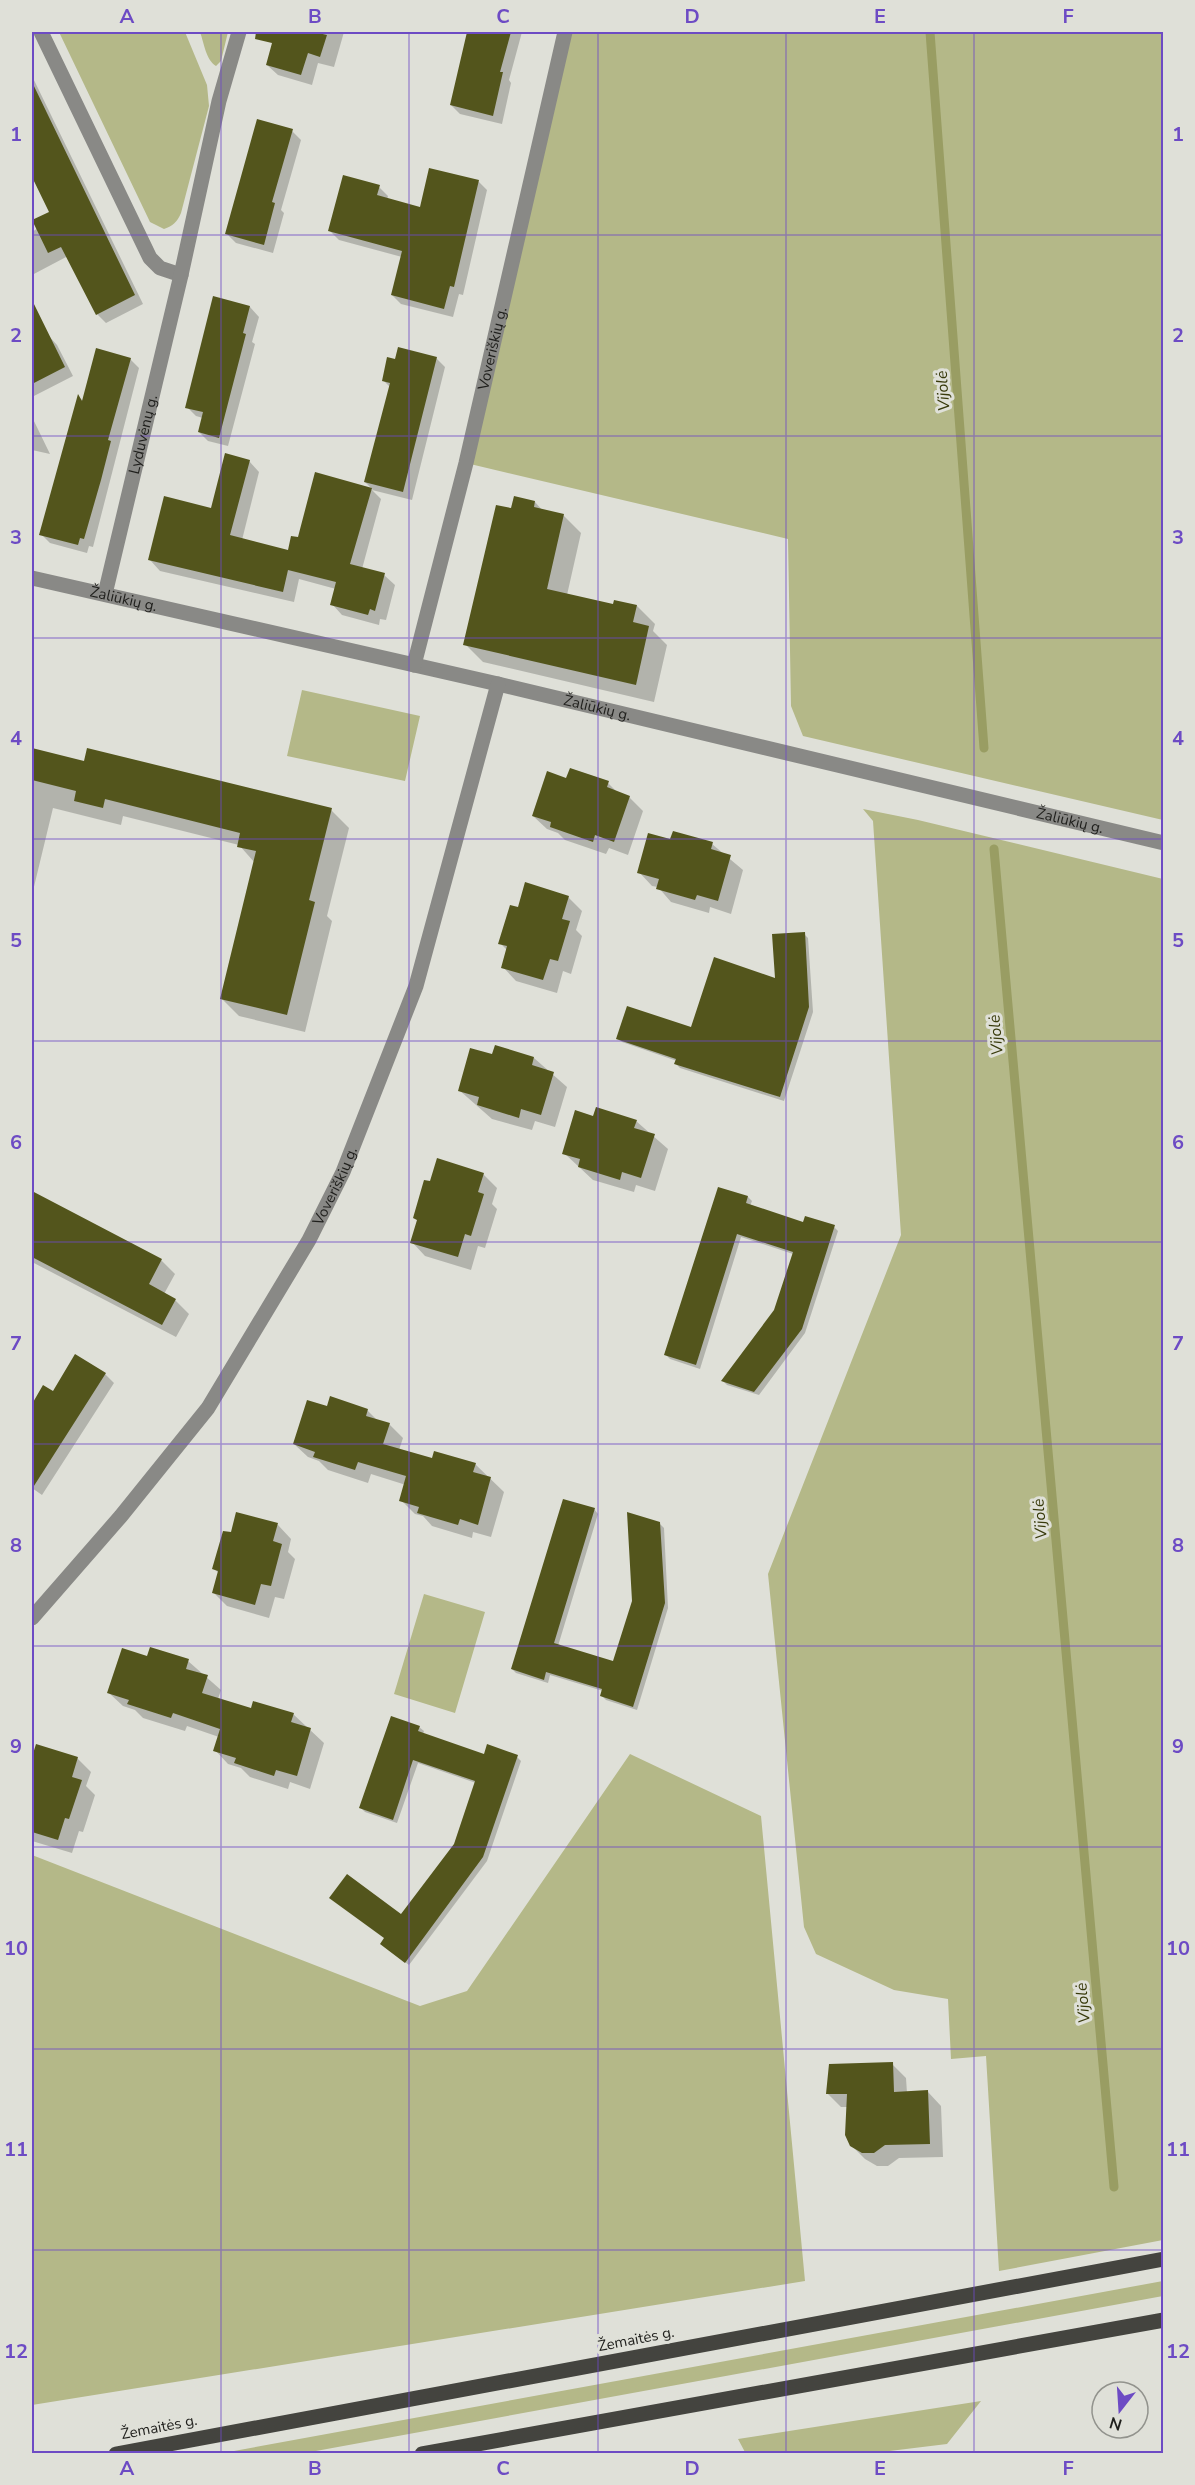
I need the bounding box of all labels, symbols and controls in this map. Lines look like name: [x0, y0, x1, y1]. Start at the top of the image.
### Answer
text: A: [120, 3, 135, 30]
text: B: [308, 3, 322, 30]
text: C: [496, 3, 510, 30]
text: D: [684, 3, 700, 30]
text: E: [874, 3, 886, 30]
text: F: [1062, 3, 1074, 30]
text: 1: [10, 121, 22, 148]
text: 1: [1172, 121, 1184, 148]
street label: Voveriškių g.: [473, 305, 512, 393]
text: 2: [10, 322, 22, 349]
text: 2: [1172, 322, 1184, 349]
water label: Vijolė: [931, 369, 955, 412]
street label: Lyduvėnų g.: [124, 393, 162, 476]
text: 3: [10, 524, 22, 551]
text: 3: [1172, 524, 1184, 551]
street label: Žaliūkių g.: [88, 582, 159, 616]
street label: Žaliūkių g.: [562, 690, 633, 725]
text: 4: [10, 725, 22, 752]
text: 4: [1172, 725, 1184, 752]
street label: Žaliūkių g.: [1034, 803, 1106, 838]
text: 5: [10, 927, 22, 954]
text: 5: [1172, 927, 1184, 954]
water label: Vijolė: [983, 1013, 1009, 1056]
text: 6: [10, 1129, 22, 1156]
text: 6: [1172, 1129, 1184, 1156]
street label: Voveriškių g.: [307, 1144, 362, 1230]
text: 7: [10, 1330, 22, 1357]
text: 7: [1172, 1330, 1184, 1357]
water label: Vijolė: [1027, 1497, 1053, 1540]
text: 8: [10, 1532, 22, 1559]
text: 8: [1172, 1532, 1184, 1559]
text: 9: [10, 1733, 22, 1760]
text: 9: [1172, 1733, 1184, 1760]
text: 10: [4, 1935, 28, 1962]
text: 10: [1166, 1935, 1190, 1962]
water label: Vijolė: [1070, 1981, 1096, 2024]
text: 11: [4, 2136, 28, 2163]
text: 11: [1166, 2136, 1190, 2163]
street label: Žemaitės g.: [596, 2322, 676, 2356]
text: 12: [4, 2338, 28, 2365]
text: 12: [1166, 2338, 1190, 2365]
north arrow: [1090, 2380, 1150, 2440]
street label: Žemaitės g.: [119, 2410, 199, 2444]
text: N: [1107, 2411, 1125, 2436]
text: A: [120, 2455, 135, 2482]
text: B: [308, 2455, 322, 2482]
text: C: [496, 2455, 510, 2482]
text: D: [684, 2455, 700, 2482]
text: E: [874, 2455, 886, 2482]
text: F: [1062, 2455, 1074, 2482]

